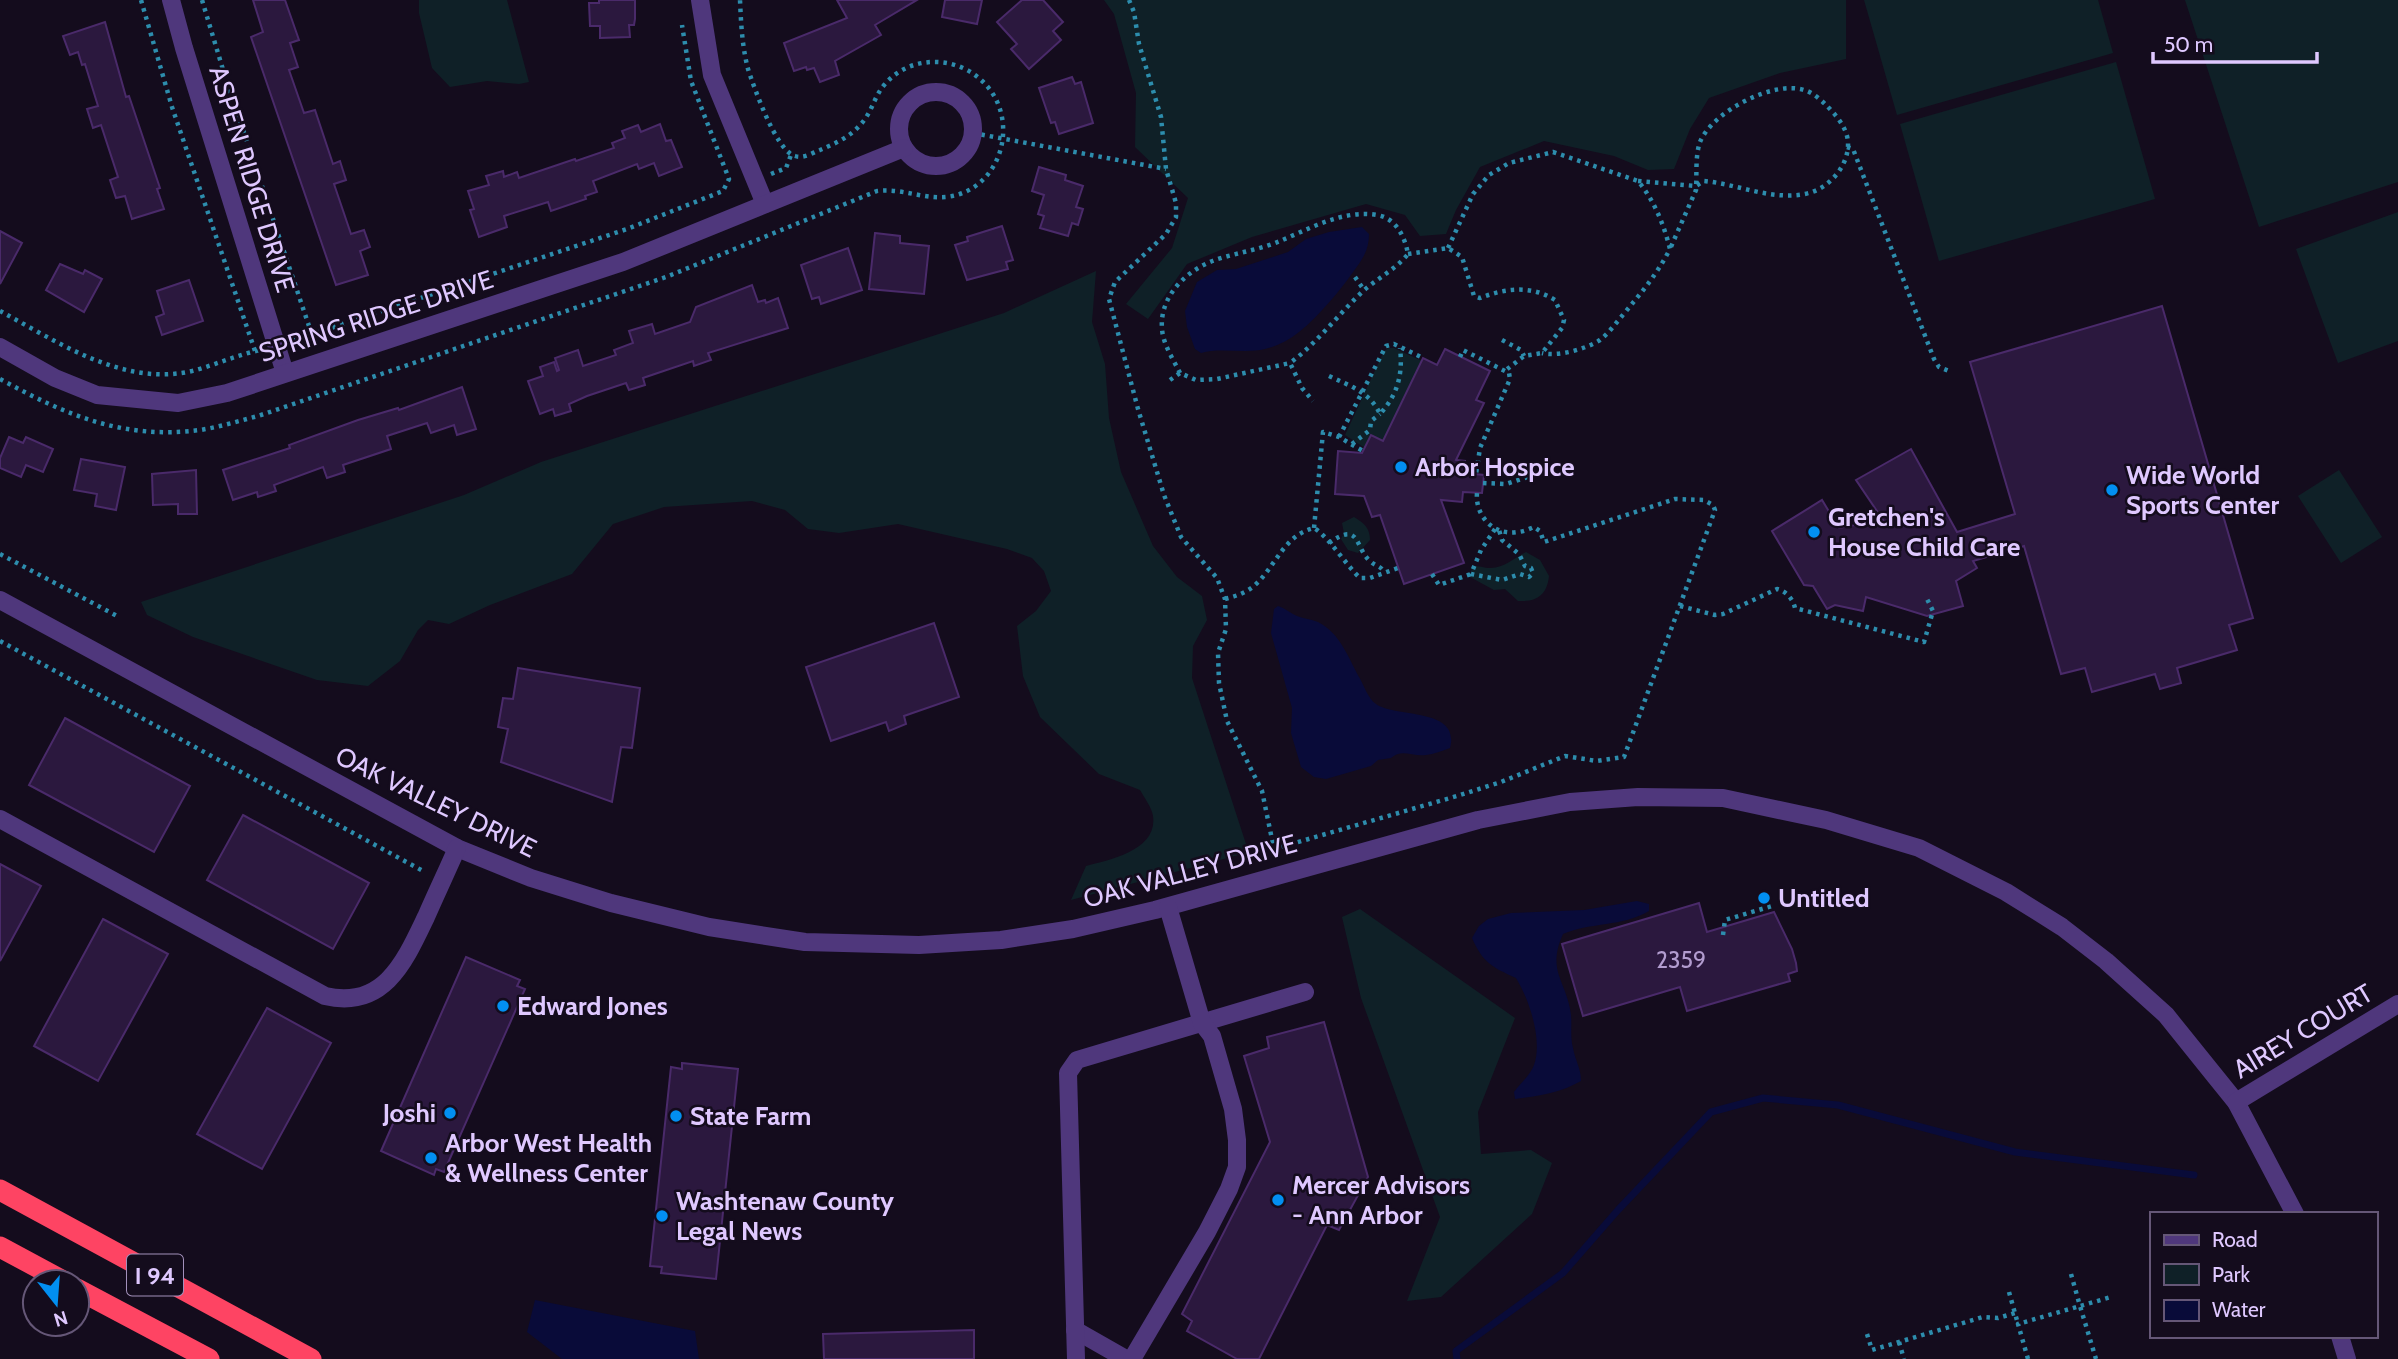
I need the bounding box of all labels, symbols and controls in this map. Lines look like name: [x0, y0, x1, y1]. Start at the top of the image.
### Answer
scale bar: [2153, 21, 2318, 65]
text: 50 m: [2164, 32, 2213, 57]
street label: ASPEN RIDGE DRIVE: [202, 62, 302, 296]
street label: SPRING RIDGE DRIVE: [255, 263, 497, 369]
place label: Arbor Hospice: [1415, 451, 1575, 483]
marker: Arbor Hospice: [1393, 459, 1409, 475]
place label: Wide World Sports Center: [2126, 459, 2279, 521]
marker: Wide World Sports Center: [2104, 482, 2120, 498]
place label: Gretchen's House Child Care: [1828, 501, 2020, 563]
marker: Gretchen's House Child Care: [1806, 524, 1822, 540]
street label: OAK VALLEY DRIVE: [330, 740, 542, 864]
street label: OAK VALLEY DRIVE: [1080, 827, 1300, 915]
place label: Untitled: [1778, 882, 1870, 914]
marker: Untitled: [1756, 890, 1772, 906]
house number: 2359: [1656, 946, 1706, 974]
street label: AIREY COURT: [2227, 977, 2379, 1085]
place label: Edward Jones: [517, 990, 668, 1022]
marker: Edward Jones: [495, 998, 511, 1014]
place label: Joshi: [382, 1097, 436, 1129]
place label: State Farm: [690, 1100, 811, 1132]
marker: Joshi: [442, 1105, 458, 1121]
marker: State Farm: [668, 1108, 684, 1124]
place label: Arbor West Health & Wellness Center: [445, 1127, 652, 1189]
marker: Arbor West Health & Wellness Center: [423, 1150, 439, 1166]
place label: Mercer Advisors - Ann Arbor: [1292, 1169, 1470, 1231]
place label: Washtenaw County Legal News: [676, 1185, 894, 1247]
marker: Mercer Advisors - Ann Arbor: [1270, 1192, 1286, 1208]
marker: Washtenaw County Legal News: [654, 1208, 670, 1224]
legend: [2150, 1212, 2377, 1338]
text: Road: [2212, 1227, 2258, 1252]
road number: I 94: [127, 1254, 183, 1296]
text: Park: [2212, 1262, 2250, 1287]
north arrow: [21, 1268, 91, 1338]
text: Water: [2212, 1297, 2266, 1322]
text: N: [51, 1306, 71, 1332]

